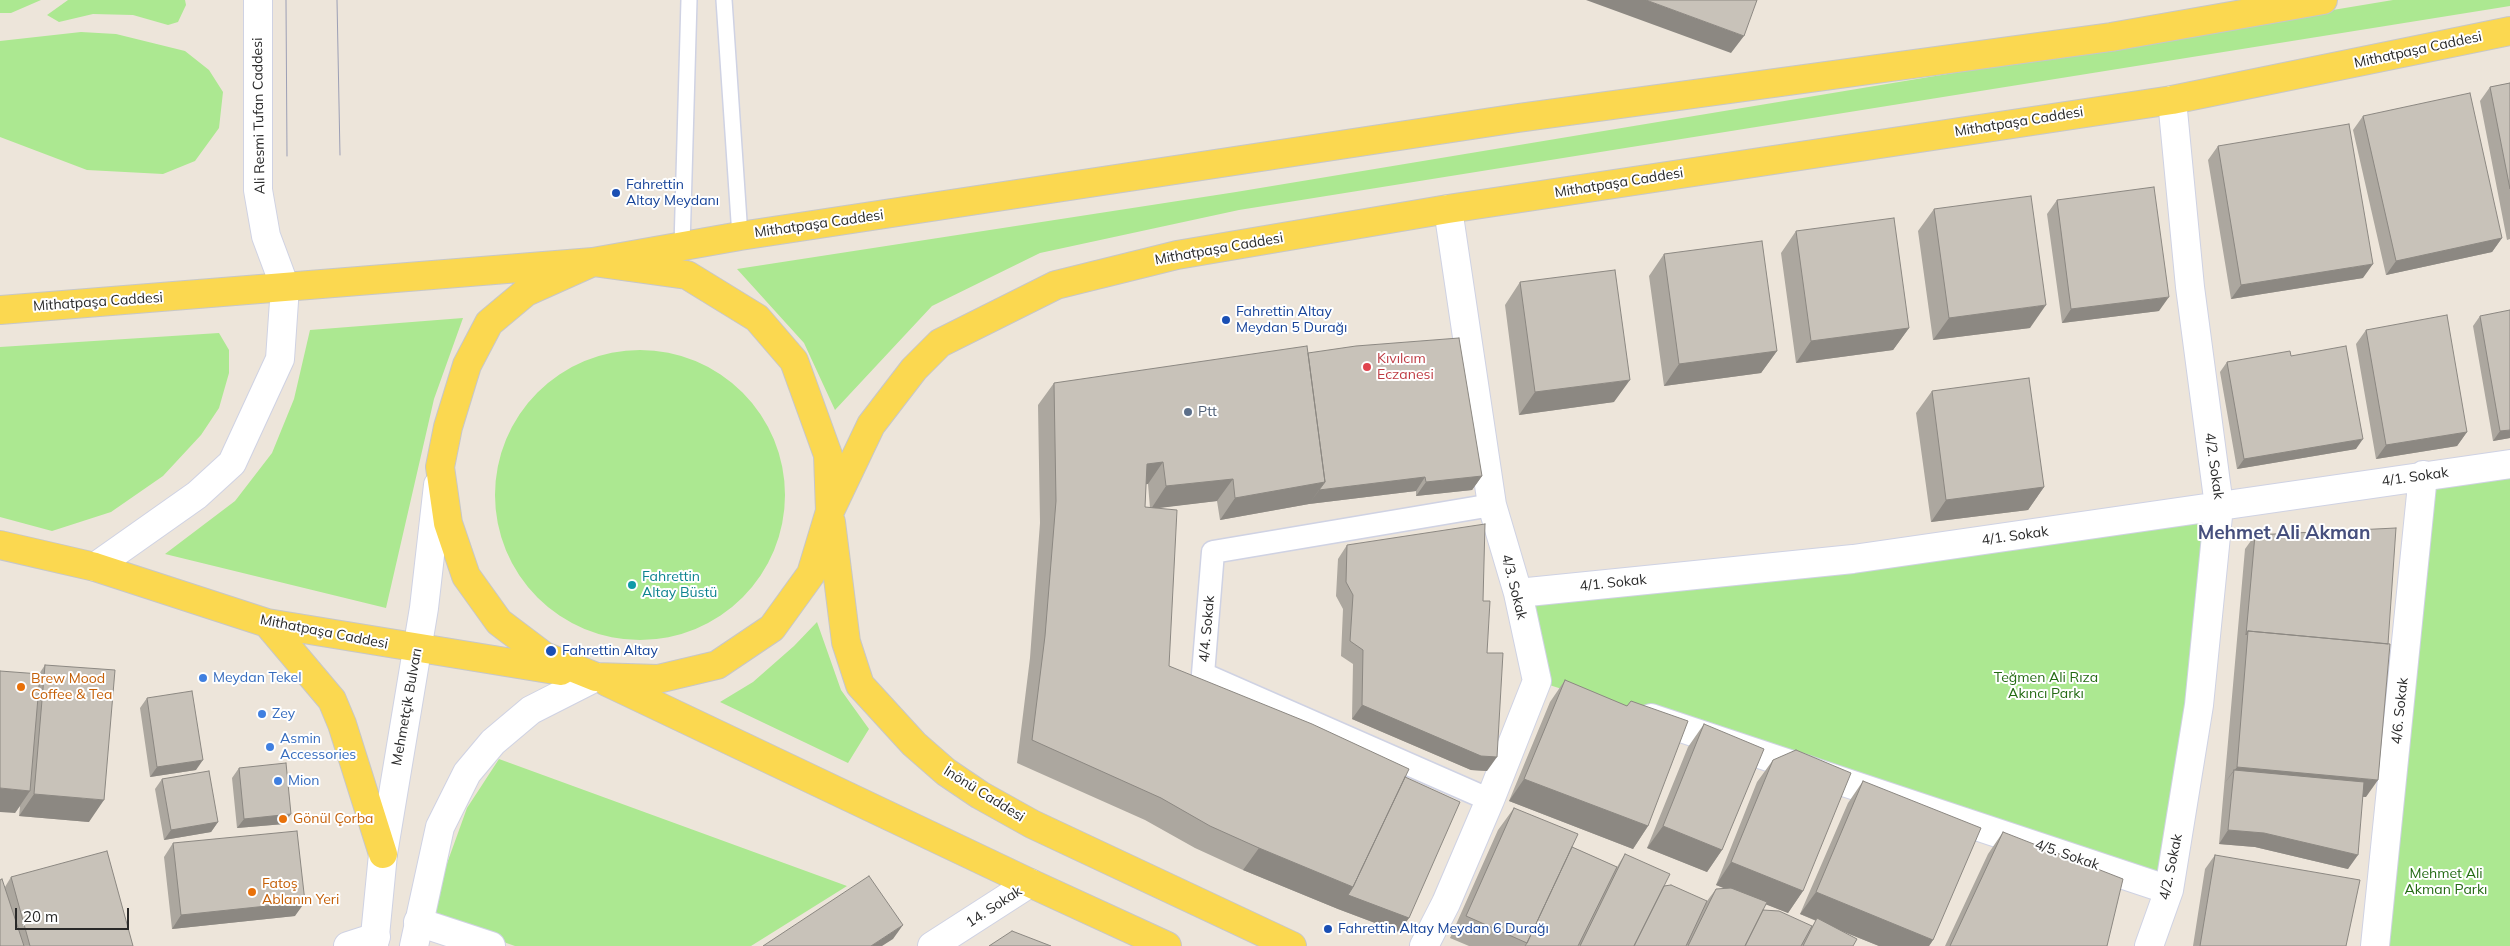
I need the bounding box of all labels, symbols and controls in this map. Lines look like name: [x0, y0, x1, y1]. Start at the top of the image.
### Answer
street label: Mithatpaşa Caddesi: [2353, 28, 2483, 72]
street label: Ali Resmi Tufan Caddesi: [249, 37, 269, 195]
street label: Mithatpaşa Caddesi: [1953, 104, 2085, 140]
street label: Mithatpaşa Caddesi: [1553, 165, 1685, 201]
place label: Fahrettin Altay Meydanı: [626, 177, 719, 210]
marker: Fahrettin Altay Meydanı: [610, 187, 622, 199]
street label: Mithatpaşa Caddesi: [753, 207, 885, 241]
street label: Mithatpaşa Caddesi: [1154, 229, 1284, 269]
street label: Mithatpaşa Caddesi: [33, 289, 163, 315]
place label: Fahrettin Altay Meydan 5 Durağı: [1236, 304, 1347, 336]
marker: Fahrettin Altay Meydan 5 Durağı: [1220, 314, 1232, 326]
place label: Kıvılcım Eczanesi: [1377, 351, 1434, 384]
marker: Kıvılcım Eczanesi: [1361, 361, 1373, 373]
place label: Ptt: [1198, 404, 1217, 420]
marker: Ptt: [1182, 406, 1194, 418]
street label: 4/2. Sokak: [2201, 432, 2227, 500]
street label: 4/1. Sokak: [2381, 464, 2449, 490]
district label: Mehmet Ali Akman: [2198, 522, 2370, 544]
street label: 4/1. Sokak: [1981, 523, 2049, 549]
street label: 4/3. Sokak: [1498, 552, 1530, 622]
place label: Fahrettin Altay Büstü: [642, 569, 717, 602]
street label: 4/1. Sokak: [1579, 571, 1647, 595]
marker: Fahrettin Altay Büstü: [626, 579, 638, 591]
street label: 4/4. Sokak: [1196, 595, 1218, 663]
street label: Mithatpaşa Caddesi: [259, 611, 389, 653]
place label: Fahrettin Altay: [562, 643, 658, 659]
marker: Fahrettin Altay: [544, 644, 558, 658]
street label: Mehmetçik Bulvarı: [388, 647, 426, 767]
place label: Meydan Tekel: [213, 670, 302, 686]
park label: Teğmen Ali Rıza Akıncı Parkı: [1994, 670, 2098, 702]
place label: Brew Mood Coffee & Tea: [31, 671, 112, 704]
marker: Meydan Tekel: [197, 672, 209, 684]
street label: 4/6. Sokak: [2388, 677, 2412, 745]
marker: Brew Mood Coffee & Tea: [15, 681, 27, 693]
place label: Zey: [272, 706, 295, 722]
marker: Zey: [256, 708, 268, 720]
place label: Asmin Accessories: [280, 731, 356, 764]
marker: Asmin Accessories: [264, 741, 276, 753]
street label: İnönü Caddesi: [940, 762, 1028, 826]
place label: Mion: [288, 773, 320, 789]
marker: Mion: [272, 775, 284, 787]
place label: Gönül Çorba: [293, 811, 373, 827]
marker: Gönül Çorba: [277, 813, 289, 825]
street label: 4/2. Sokak: [2156, 832, 2186, 902]
street label: 4/5. Sokak: [2033, 836, 2101, 874]
park label: Mehmet Ali Akman Parkı: [2405, 866, 2487, 899]
place label: Fatoş Ablanın Yeri: [262, 876, 339, 909]
street label: 14. Sokak: [963, 883, 1025, 931]
marker: Fatoş Ablanın Yeri: [246, 886, 258, 898]
scale bar: [18, 898, 131, 930]
text: 20 m: [23, 907, 58, 926]
place label: Fahrettin Altay Meydan 6 Durağı: [1338, 921, 1549, 937]
marker: Fahrettin Altay Meydan 6 Durağı: [1322, 923, 1334, 935]

